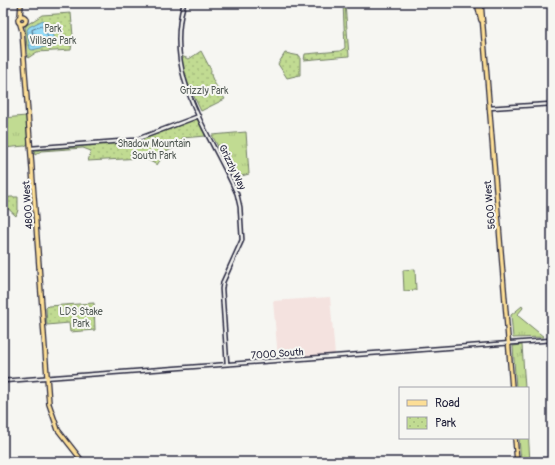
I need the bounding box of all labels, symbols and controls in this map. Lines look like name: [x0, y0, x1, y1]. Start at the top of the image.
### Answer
park label: Park Village Park: [30, 23, 77, 47]
park label: Grizzly Park: [180, 85, 229, 97]
park label: Shadow Mountain South Park: [117, 138, 191, 162]
street label: Grizzly Way: [216, 143, 248, 193]
street label: 4800 West: [20, 179, 36, 230]
street label: 5600 West: [482, 179, 498, 230]
park label: LDS Stake Park: [59, 306, 103, 330]
street label: 7000 South: [250, 346, 304, 362]
legend: [399, 387, 529, 439]
text: Road: [435, 396, 460, 411]
text: Park: [435, 416, 456, 431]

